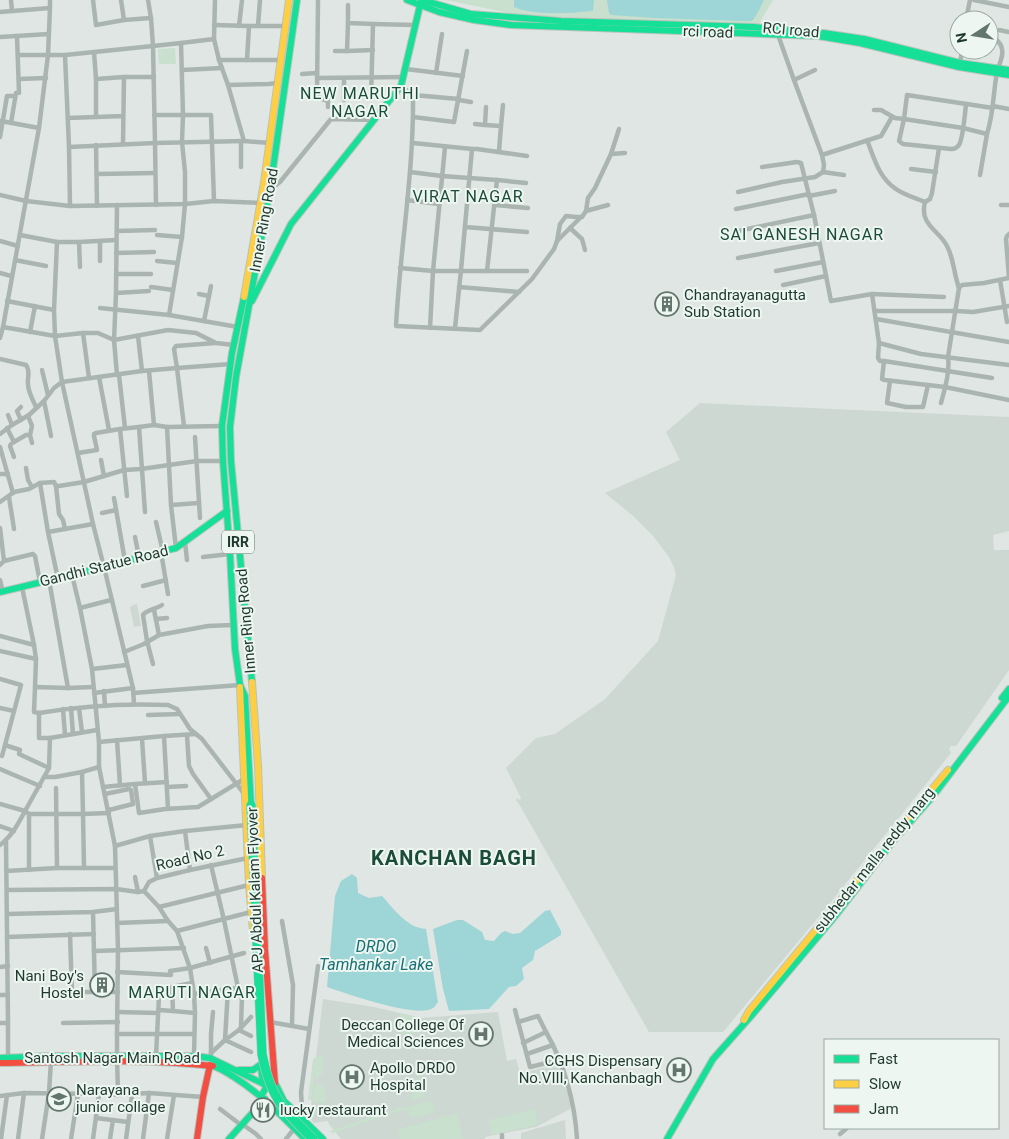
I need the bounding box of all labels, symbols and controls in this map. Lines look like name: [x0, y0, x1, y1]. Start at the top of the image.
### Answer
north arrow: [949, 10, 999, 60]
street label: RCI road: [762, 19, 820, 41]
street label: rci road: [683, 22, 733, 42]
text: N: [952, 31, 970, 44]
district label: NEW MARUTHI NAGAR: [300, 84, 420, 121]
street label: Inner Ring Road: [246, 167, 282, 273]
district label: VIRAT NAGAR: [412, 187, 524, 206]
district label: SAI GANESH NAGAR: [720, 225, 884, 244]
place label: Chandrayanagutta Sub Station: [684, 286, 806, 321]
building icon: Chandrayanagutta Sub Station: [654, 291, 680, 317]
road number: IRR: [222, 530, 254, 554]
street label: Gandhi Statue Road: [38, 541, 170, 591]
street label: Inner Ring Road: [232, 568, 260, 674]
street label: subhedar malla reddy marg: [810, 784, 938, 936]
street label: APJ Abdul Kalam Flyover: [243, 807, 267, 973]
street label: Road No 2: [154, 841, 226, 875]
district label: KANCHAN BAGH: [371, 846, 537, 870]
water label: DRDO Tamhankar Lake: [319, 937, 433, 974]
place label: Nani Boy's Hostel: [15, 967, 84, 1002]
building icon: Nani Boy's Hostel: [89, 972, 115, 998]
district label: MARUTI NAGAR: [128, 983, 256, 1002]
place label: Deccan College Of Medical Sciences: [341, 1016, 465, 1051]
hospital icon: Deccan College Of Medical Sciences: [468, 1021, 494, 1047]
legend: [824, 1039, 999, 1129]
street label: Santosh Nagar Main ROad: [24, 1049, 200, 1067]
text: Fast: [869, 1050, 898, 1068]
place label: CGHS Dispensary No.VIII, Kanchanbagh: [519, 1052, 662, 1087]
hospital icon: CGHS Dispensary No.VIII, Kanchanbagh: [666, 1057, 692, 1083]
place label: Apollo DRDO Hospital: [370, 1059, 456, 1094]
hospital icon: Apollo DRDO Hospital: [339, 1064, 365, 1090]
text: Slow: [869, 1075, 901, 1093]
place label: Narayana junior collage: [75, 1081, 165, 1116]
school or university icon: Narayana junior collage: [46, 1086, 72, 1112]
restaurant icon: lucky restaurant: [250, 1097, 276, 1123]
text: Jam: [869, 1100, 899, 1118]
place label: lucky restaurant: [280, 1101, 386, 1119]

